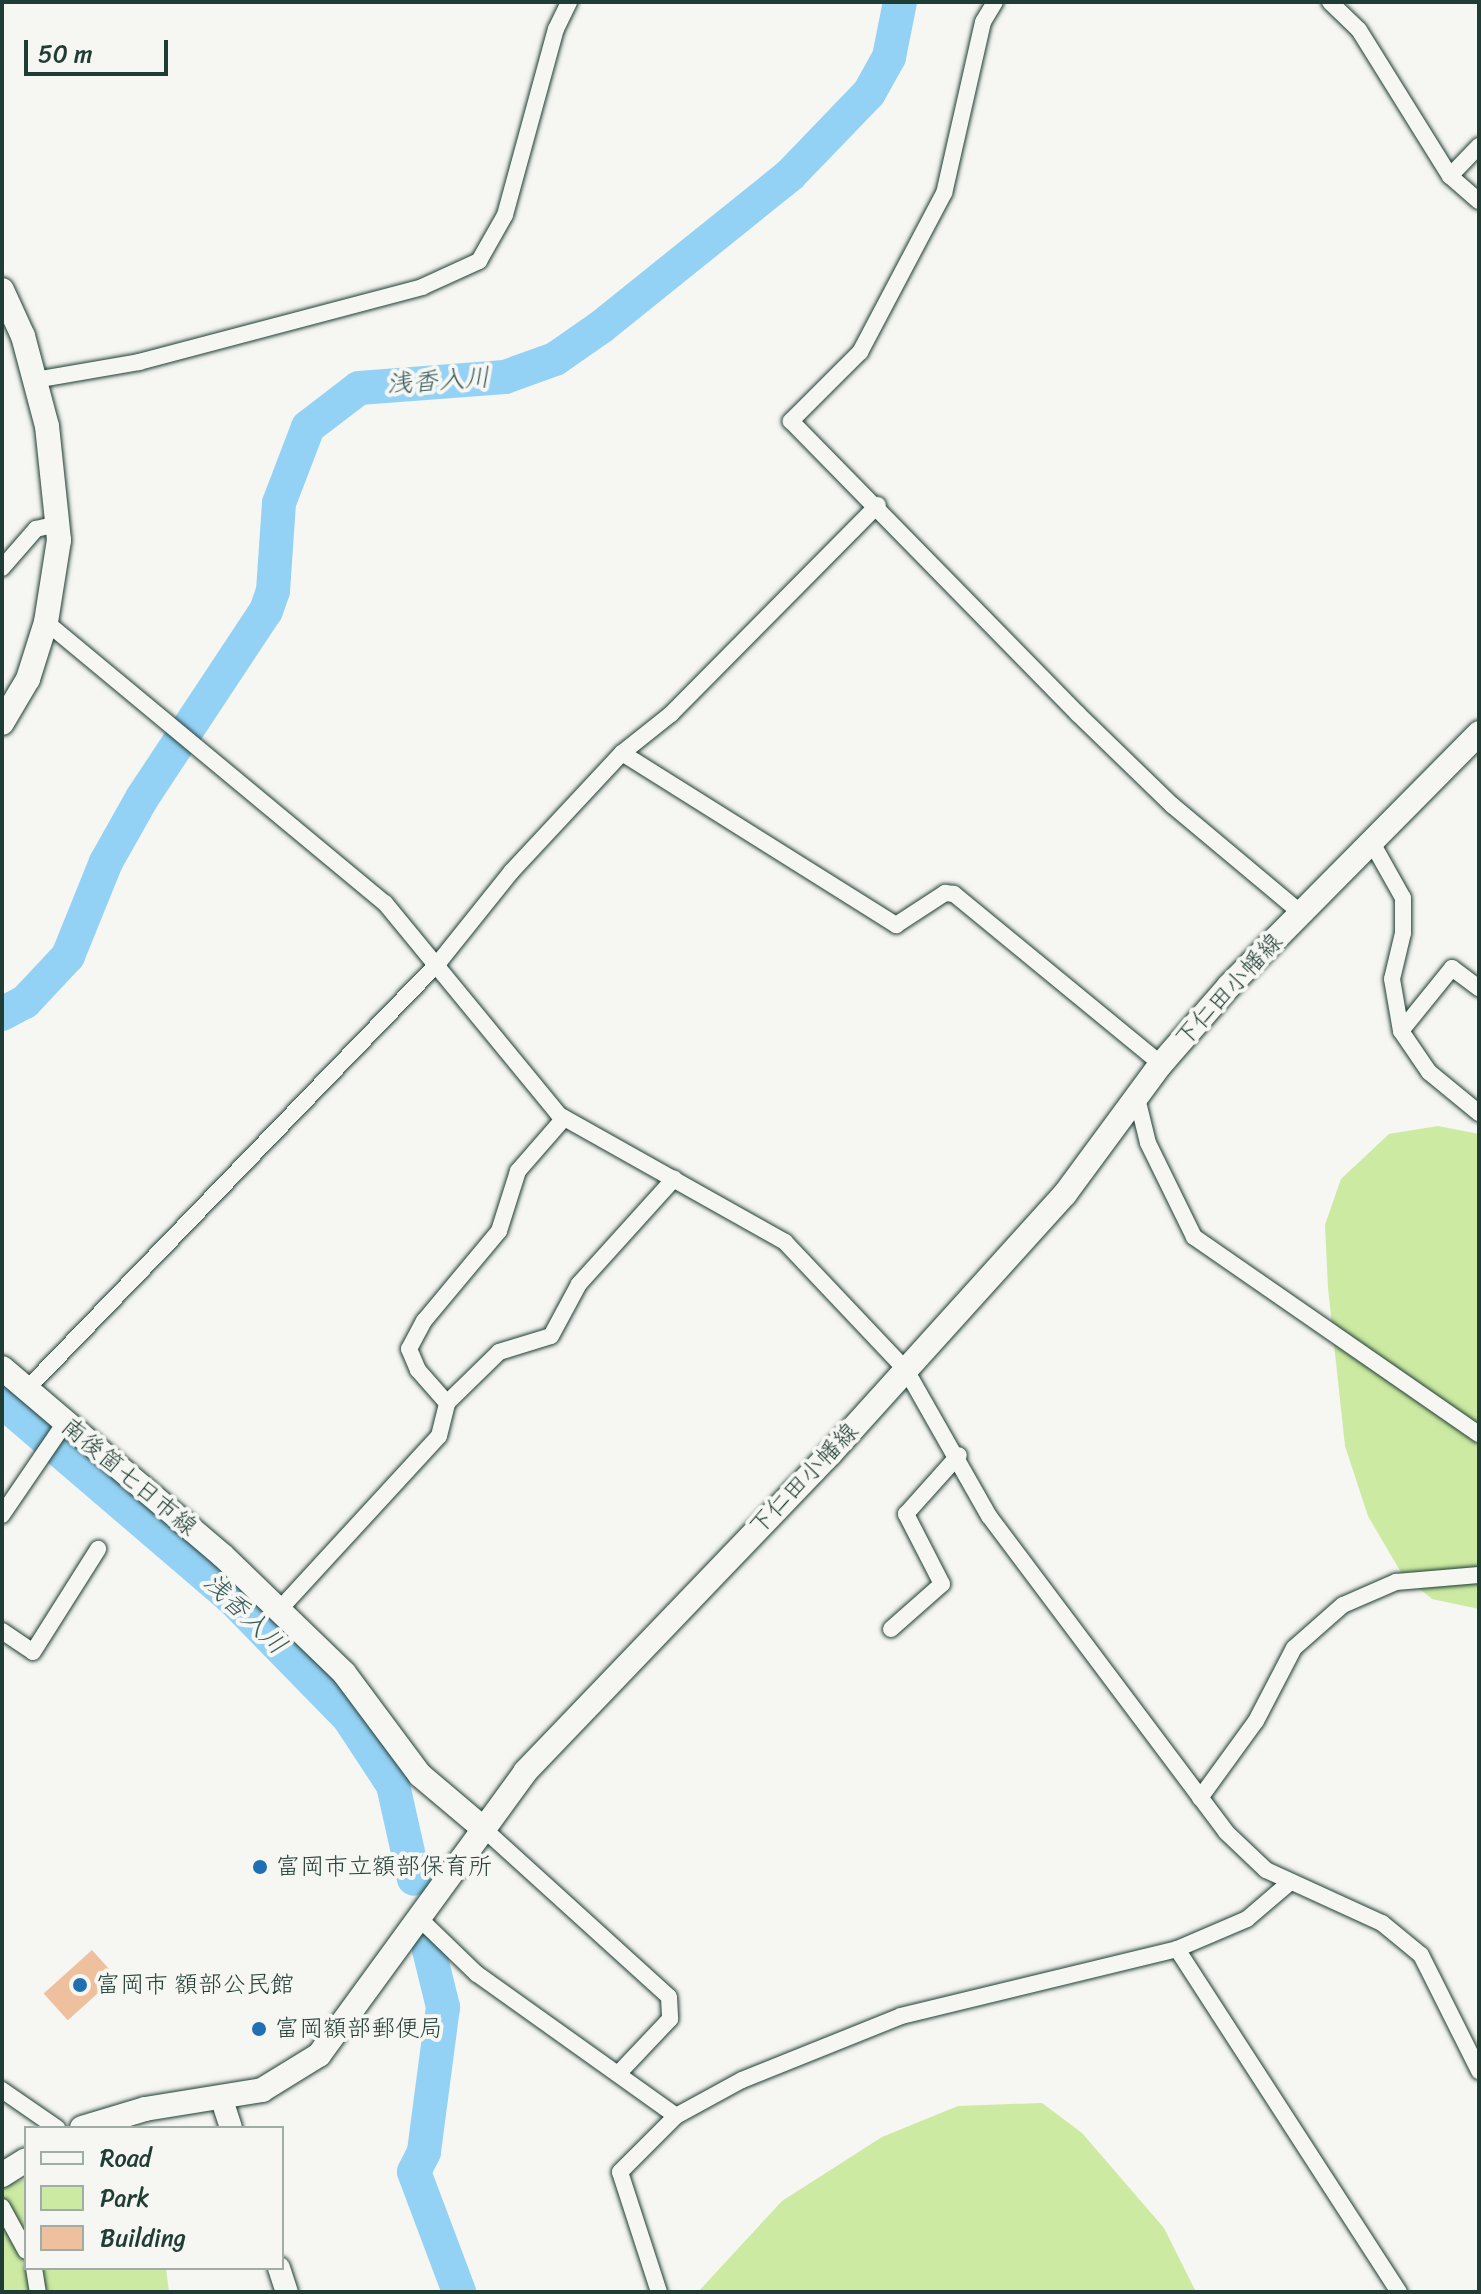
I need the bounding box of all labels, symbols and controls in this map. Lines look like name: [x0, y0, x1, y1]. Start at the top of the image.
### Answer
scale bar: [28, 24, 172, 74]
text: 50 m: [38, 33, 93, 75]
water label: 浅香入川: [385, 362, 491, 400]
street label: 下仁田小幡線: [1169, 928, 1289, 1052]
street label: 南後箇七日市線: [55, 1412, 203, 1542]
street label: 下仁田小幡線: [744, 1417, 864, 1541]
water label: 浅香入川: [197, 1567, 293, 1661]
place label: 富岡市立額部保育所: [276, 1853, 492, 1881]
marker: 富岡市立額部保育所: [251, 1858, 269, 1876]
place label: 富岡市 額部公民館: [96, 1971, 294, 1999]
marker: 富岡市 額部公民館: [71, 1976, 89, 1994]
place label: 富岡額部郵便局: [275, 2015, 443, 2043]
marker: 富岡額部郵便局: [250, 2020, 268, 2038]
legend: [24, 2126, 284, 2270]
text: Road: [100, 2137, 151, 2179]
text: Park: [100, 2177, 149, 2219]
text: Building: [100, 2217, 186, 2259]

